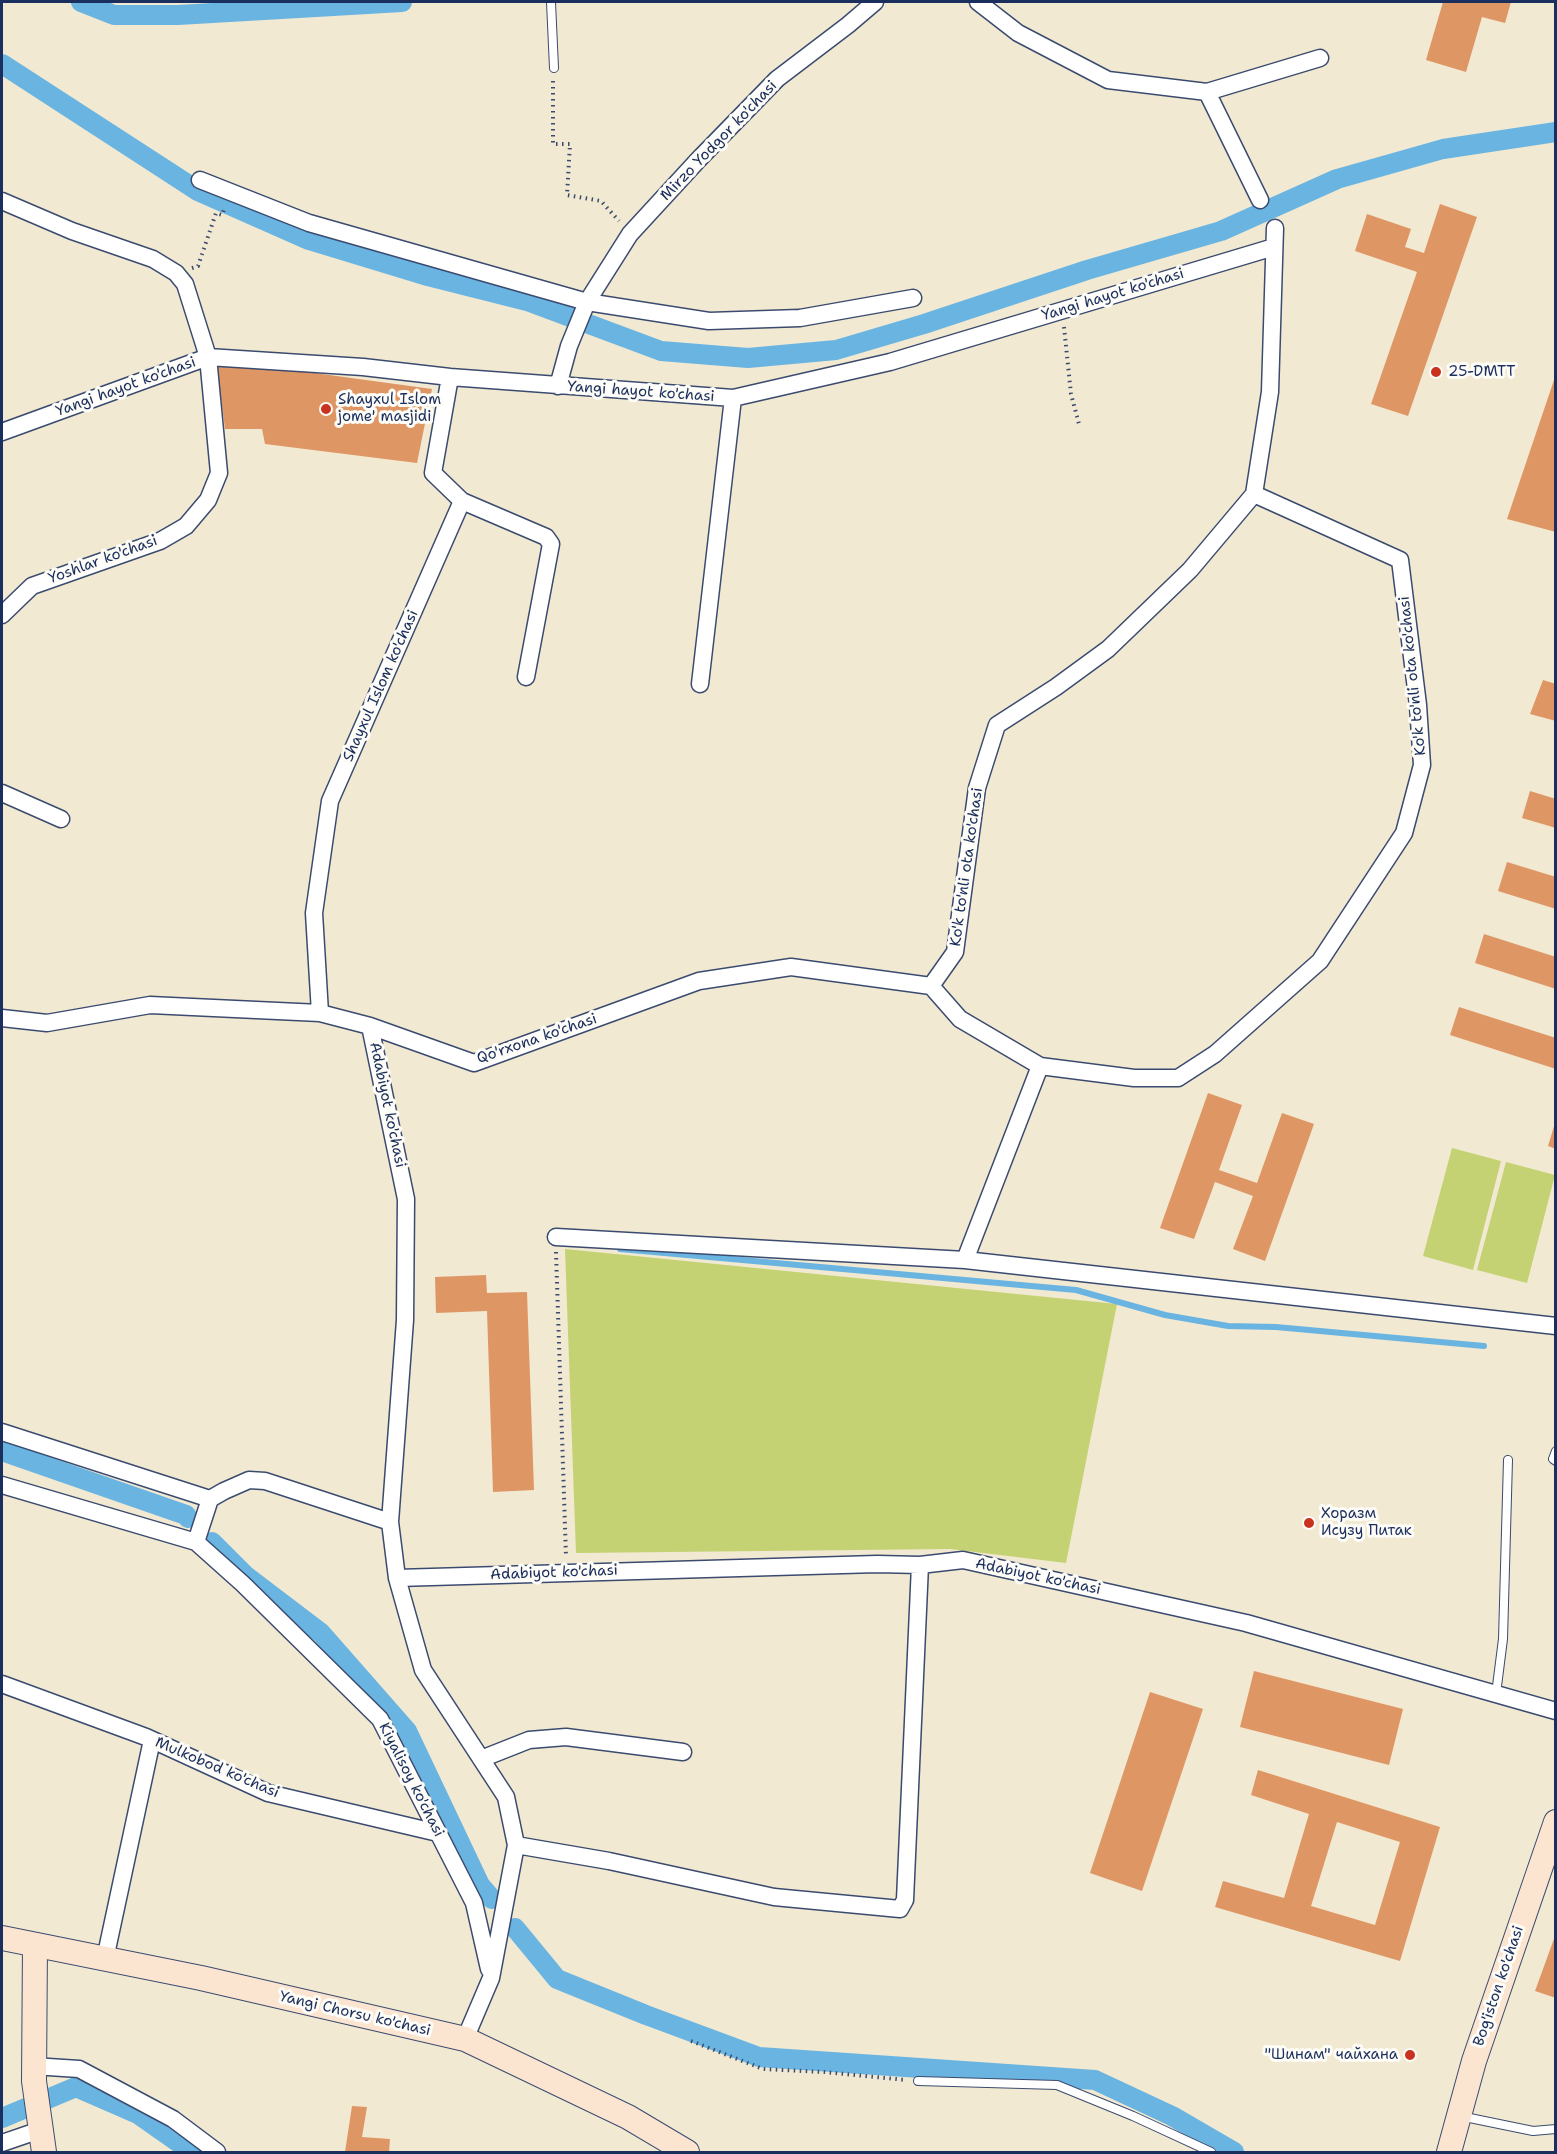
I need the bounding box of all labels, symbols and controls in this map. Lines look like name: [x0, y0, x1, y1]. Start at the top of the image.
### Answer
street label: Mirzo Yodgor ko'chasi: [657, 77, 781, 205]
street label: Yangi hayot ko'chasi: [1040, 265, 1186, 325]
street label: Yangi hayot ko'chasi: [54, 353, 198, 421]
place label: 25-DMTT: [1448, 363, 1516, 381]
marker: 25-DMTT: [1429, 365, 1443, 379]
street label: Yangi hayot ko'chasi: [567, 378, 715, 406]
place label: Shayxul Islom jome' masjidi: [338, 391, 441, 426]
marker: Shayxul Islom jome' masjidi: [319, 402, 333, 416]
street label: Yoshlar ko'chasi: [46, 532, 160, 588]
street label: Ko'k to'nli ota ko'chasi: [1396, 595, 1430, 757]
street label: Shayxul Islom ko'chasi: [339, 607, 423, 765]
street label: Ko'k to'nli ota ko'chasi: [947, 786, 987, 948]
street label: Qo'rxona ko'chasi: [475, 1010, 599, 1068]
street label: Adabiyot ko'chasi: [365, 1041, 409, 1169]
place label: Хоразм Исузу Питак: [1321, 1505, 1412, 1540]
marker: Хоразм Исузу Питак: [1302, 1516, 1316, 1530]
street label: Adabiyot ko'chasi: [974, 1555, 1102, 1599]
street label: Adabiyot ko'chasi: [490, 1562, 618, 1584]
street label: Kiyalisoy ko'chasi: [374, 1720, 448, 1840]
street label: Mulkobod ko'chasi: [152, 1734, 282, 1802]
street label: Bog'iston ko'chasi: [1470, 1923, 1528, 2049]
street label: Yangi Chorsu ko'chasi: [278, 1988, 432, 2040]
place label: "Шинам" чайхана: [1264, 2046, 1398, 2064]
marker: "Шинам" чайхана: [1403, 2048, 1417, 2062]

